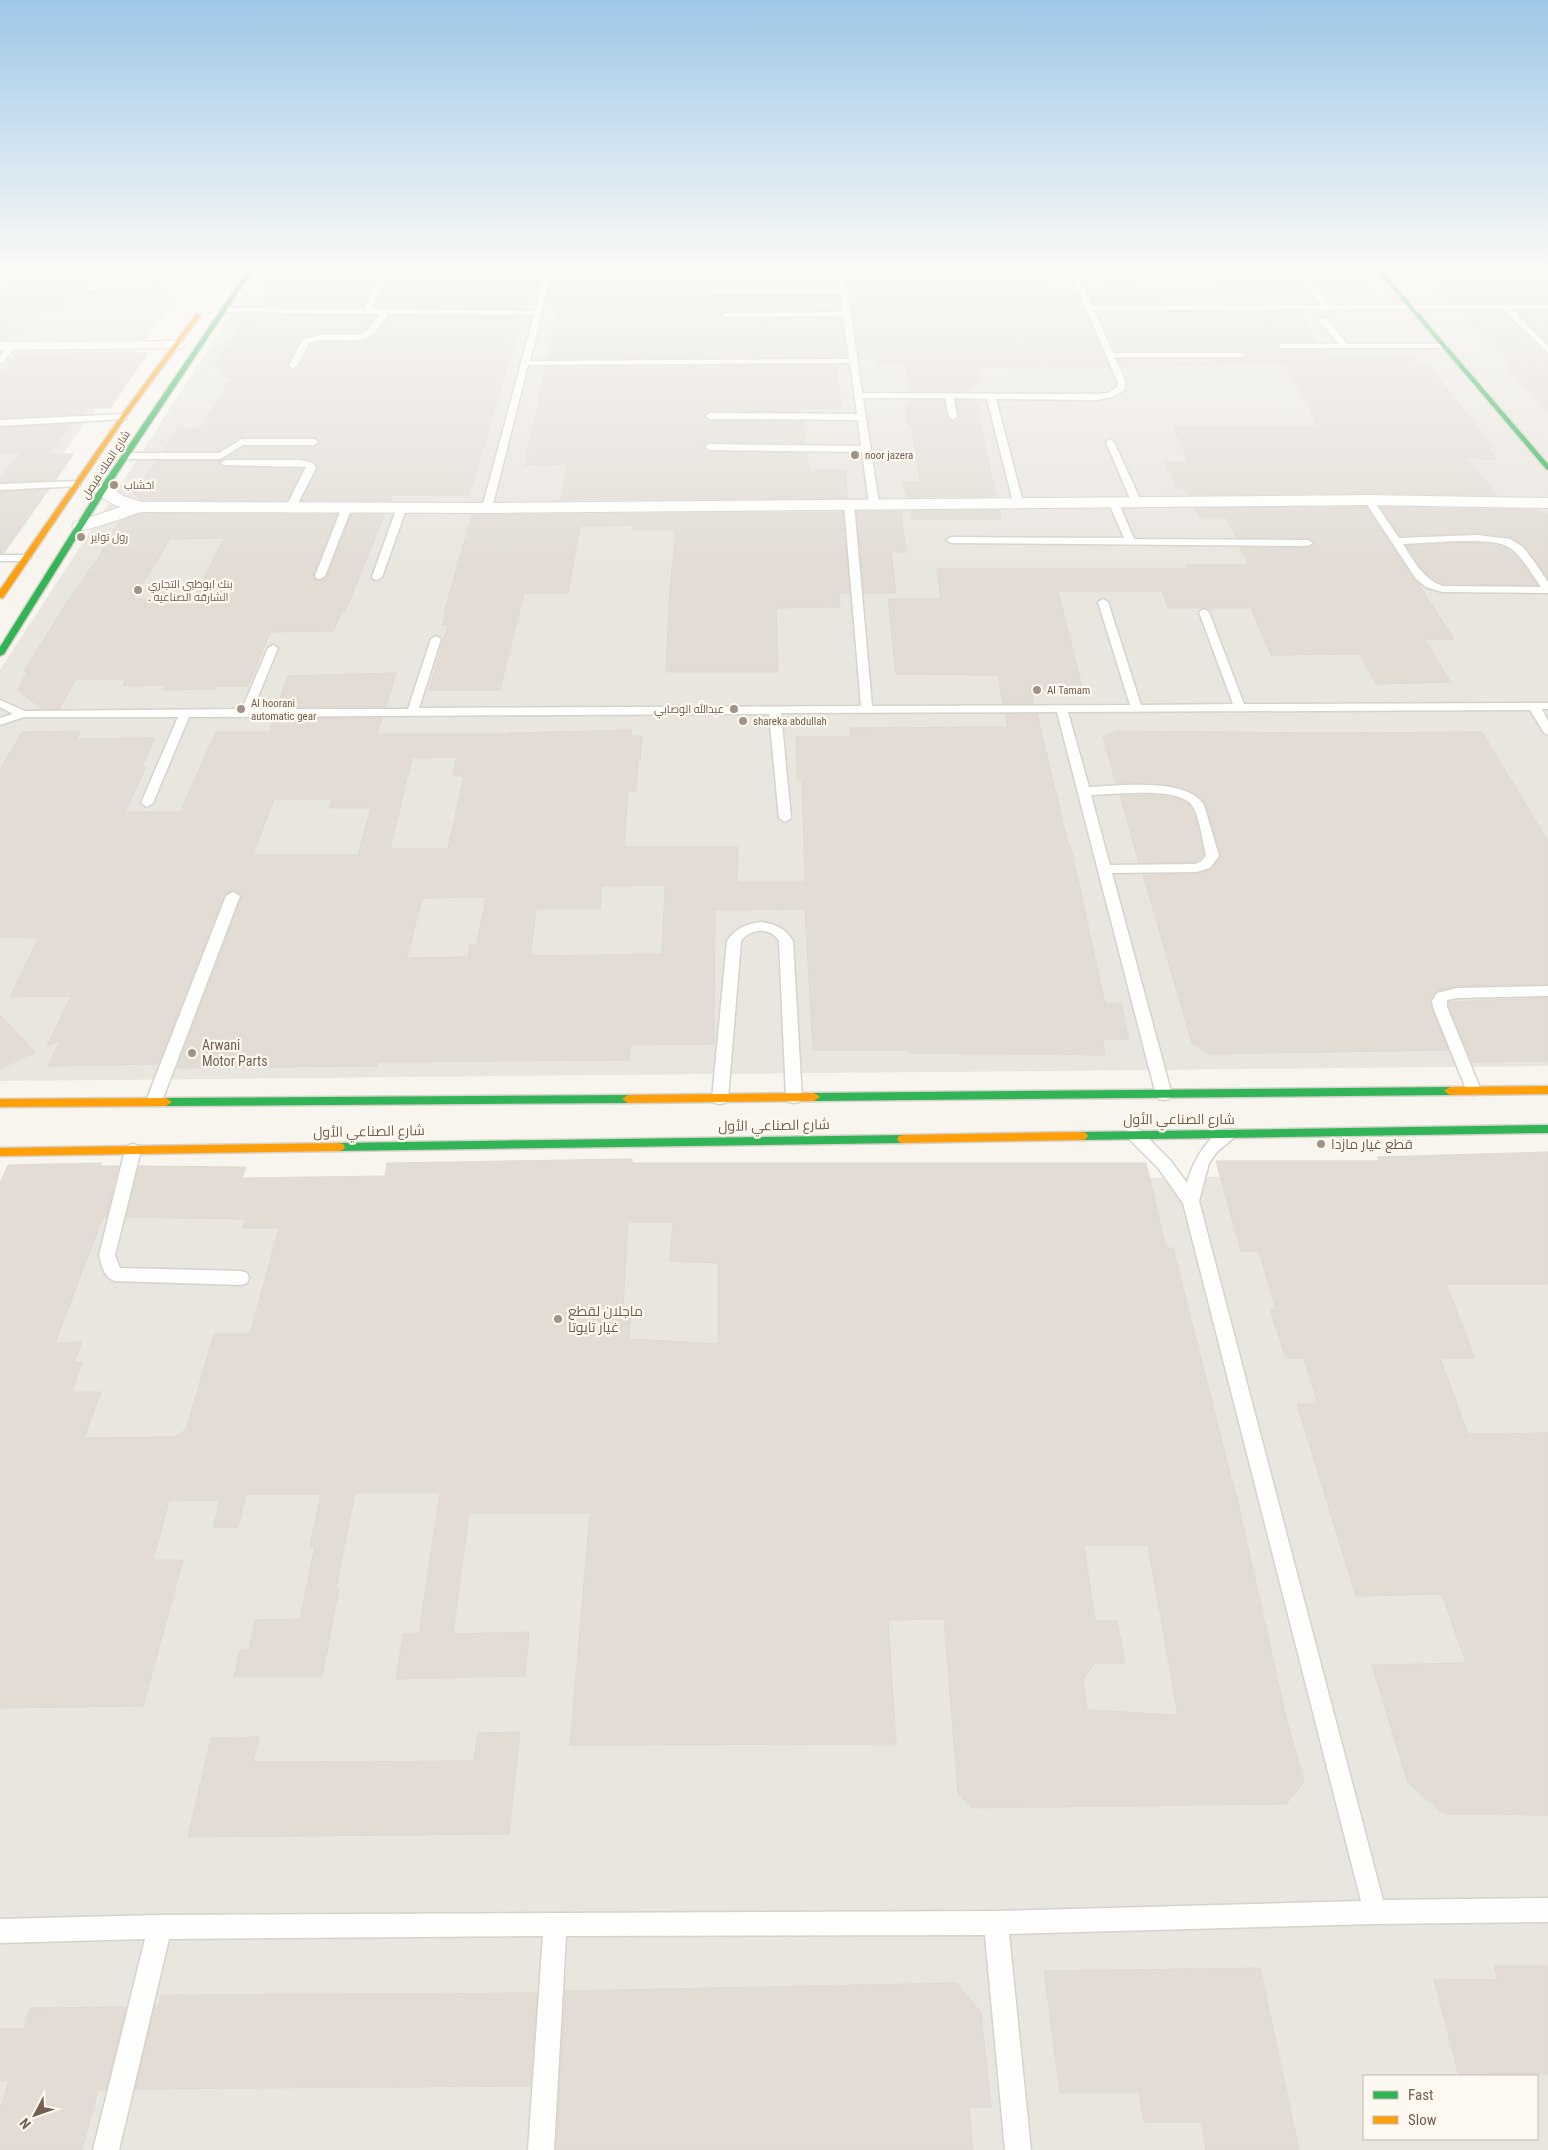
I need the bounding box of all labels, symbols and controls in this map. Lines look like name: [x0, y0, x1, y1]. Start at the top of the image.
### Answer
street label: شارع الملك فيصل: [79, 428, 134, 502]
marker: noor jazera: [849, 449, 861, 461]
place label: noor jazera: [865, 449, 913, 462]
marker: اخشاب: [108, 479, 120, 491]
place label: اخشاب: [124, 479, 154, 492]
marker: رول تواير: [75, 531, 87, 543]
place label: رول تواير: [90, 531, 128, 544]
place label: بنك ابوظبي التجاري . الشارقه الصناعيه: [148, 578, 233, 604]
marker: بنك ابوظبي التجاري . الشارقه الصناعيه: [132, 584, 144, 596]
marker: Al Tamam: [1031, 684, 1043, 696]
place label: Al Tamam: [1047, 684, 1090, 697]
place label: Al hoorani automatic gear: [251, 697, 317, 723]
place label: عبدالله الوصابي: [654, 701, 724, 718]
marker: Al hoorani automatic gear: [235, 703, 247, 715]
marker: عبدالله الوصابي: [728, 703, 740, 715]
marker: shareka abdullah: [737, 715, 749, 727]
place label: shareka abdullah: [753, 715, 827, 728]
place label: Arwani Motor Parts: [202, 1037, 268, 1069]
marker: Arwani Motor Parts: [186, 1047, 198, 1059]
street label: شارع الصناعي الأول: [1123, 1111, 1235, 1131]
street label: شارع الصناعي الأول: [718, 1116, 830, 1138]
street label: شارع الصناعي الأول: [313, 1122, 425, 1144]
place label: قطع غيار مازدا: [1331, 1136, 1413, 1153]
marker: قطع غيار مازدا: [1315, 1138, 1327, 1150]
place label: ماجلان لقطع غيار تايوتا: [568, 1303, 643, 1335]
marker: ماجلان لقطع غيار تايوتا: [552, 1313, 564, 1325]
legend: [1363, 2075, 1538, 2140]
text: Fast: [1408, 2086, 1433, 2104]
north arrow: [10, 2090, 60, 2140]
text: Slow: [1408, 2111, 1437, 2129]
text: N: [16, 2115, 34, 2132]

